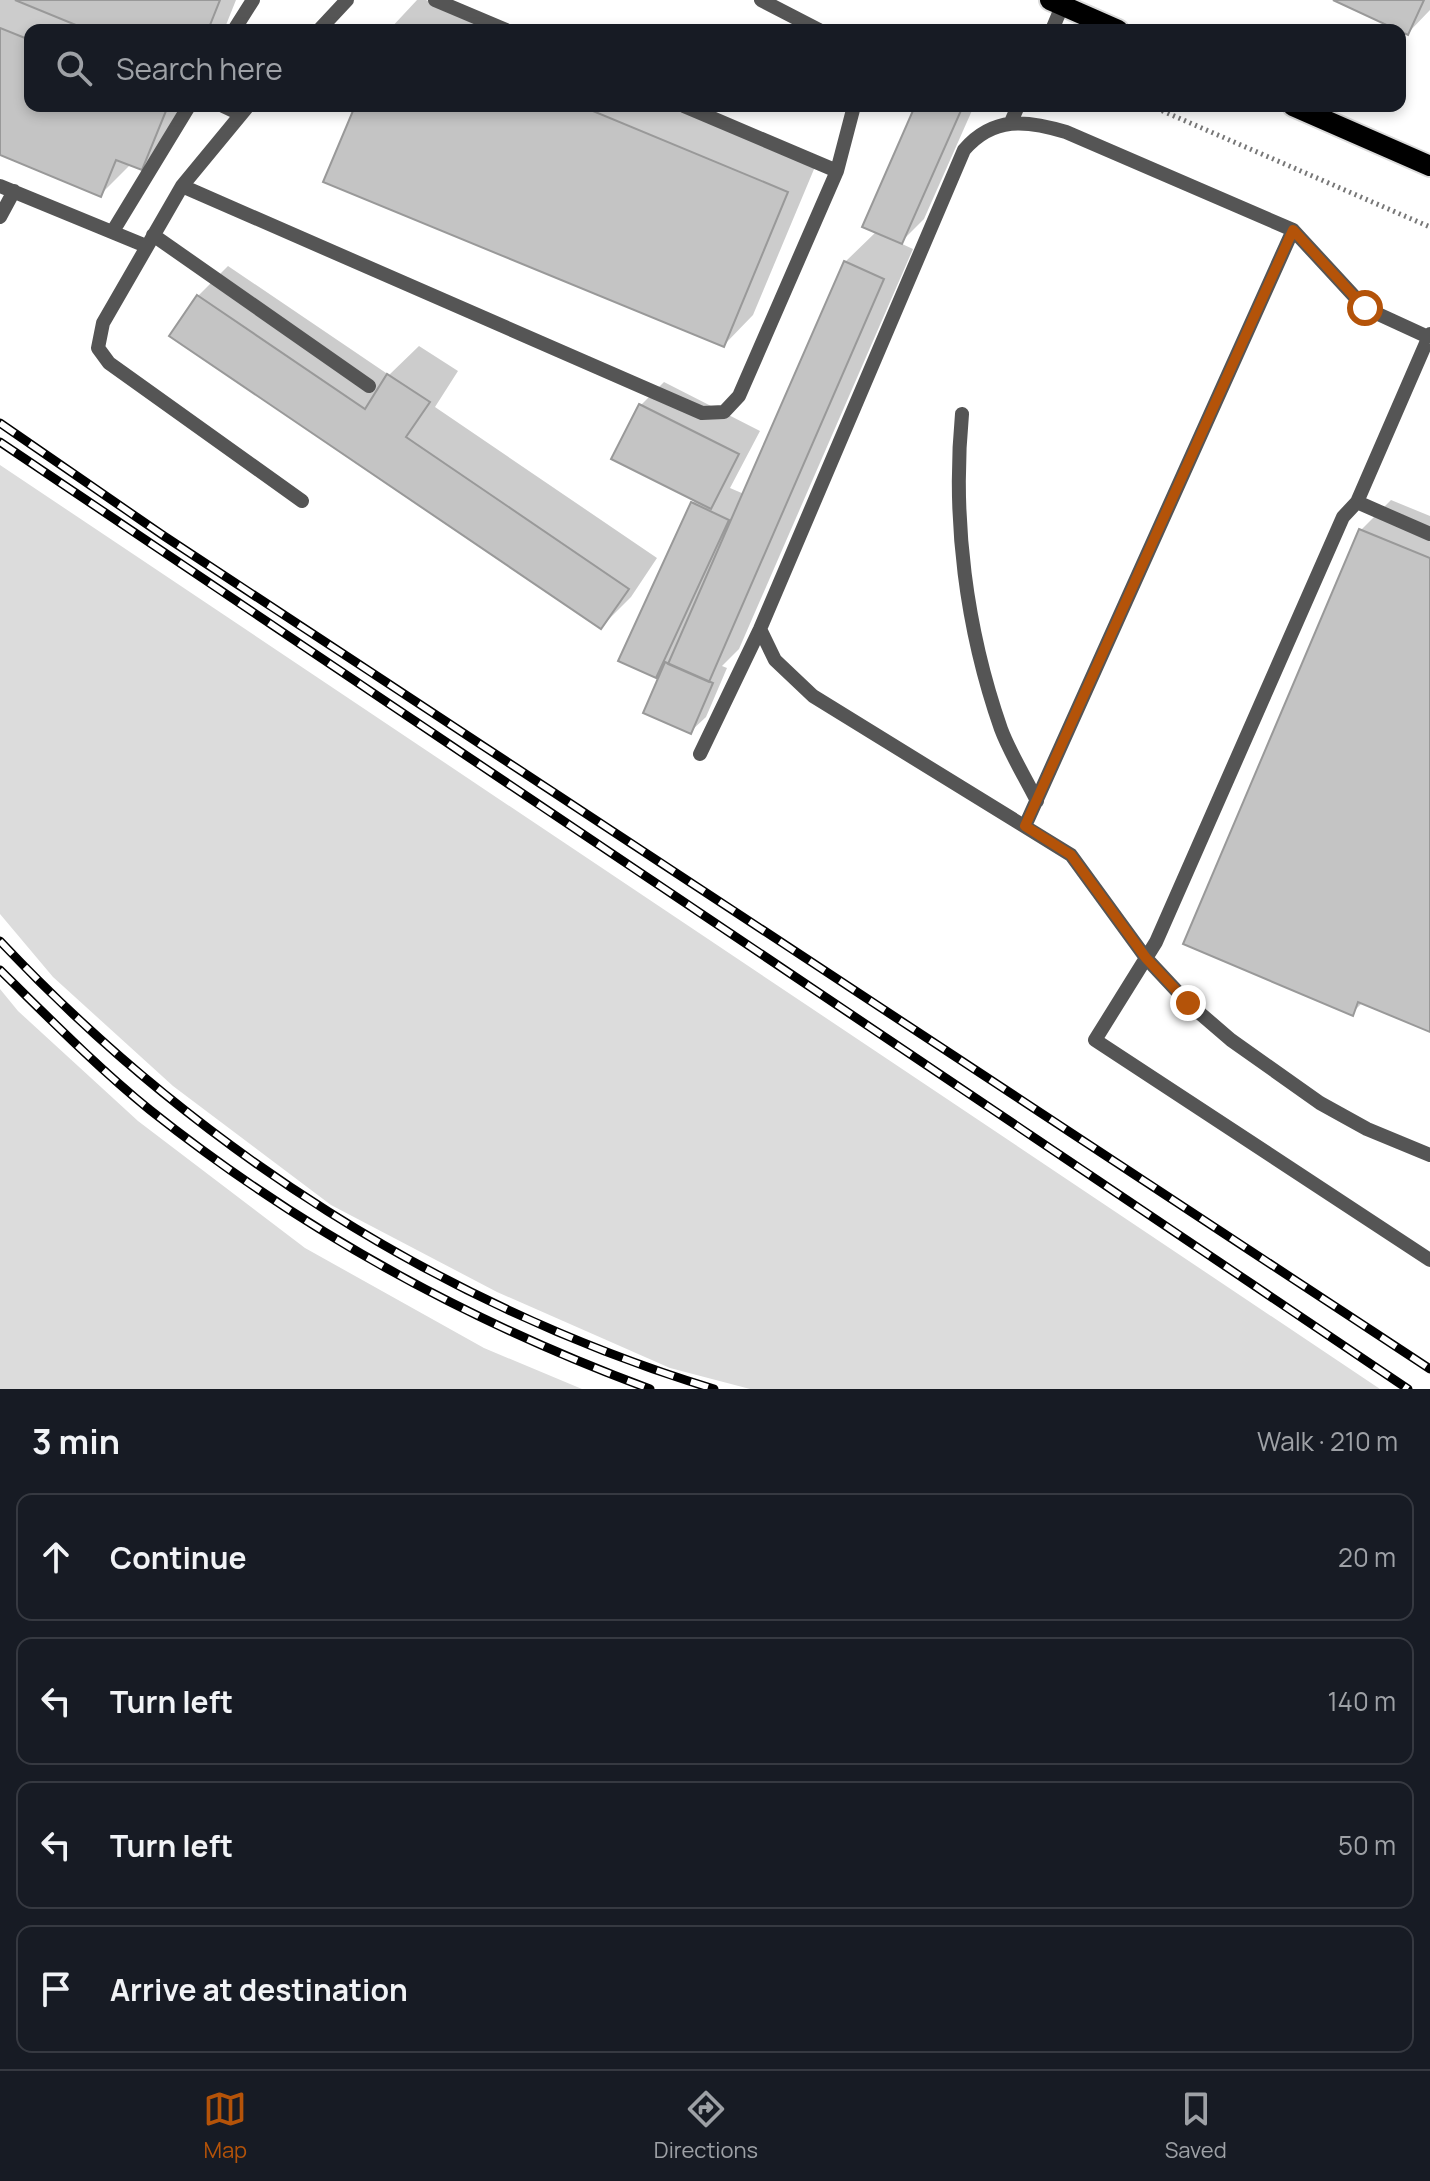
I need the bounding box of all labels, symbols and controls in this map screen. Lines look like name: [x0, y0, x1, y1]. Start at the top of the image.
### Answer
search box: [24, 24, 1406, 112]
icon: search: [52, 46, 96, 90]
text: Search here: [116, 48, 283, 89]
route start: [1347, 290, 1383, 326]
route end: [1170, 985, 1206, 1021]
text: 3 min: [32, 1418, 120, 1464]
text: Walk · 210 m: [1257, 1423, 1398, 1459]
icon: ahead: [34, 1535, 78, 1579]
text: Continue: [110, 1537, 246, 1578]
text: 20 m: [1338, 1539, 1396, 1575]
icon: left: [34, 1679, 78, 1723]
text: Turn left: [110, 1681, 233, 1722]
text: 140 m: [1327, 1683, 1396, 1719]
icon: left: [34, 1823, 78, 1867]
text: Turn left: [110, 1825, 233, 1866]
text: 50 m: [1338, 1827, 1396, 1863]
icon: arrive: [34, 1967, 78, 2011]
text: Arrive at destination: [110, 1969, 408, 2010]
tab: Map: [203, 2087, 247, 2165]
tab: Directions: [654, 2087, 758, 2165]
tab: Saved: [1165, 2087, 1227, 2165]

